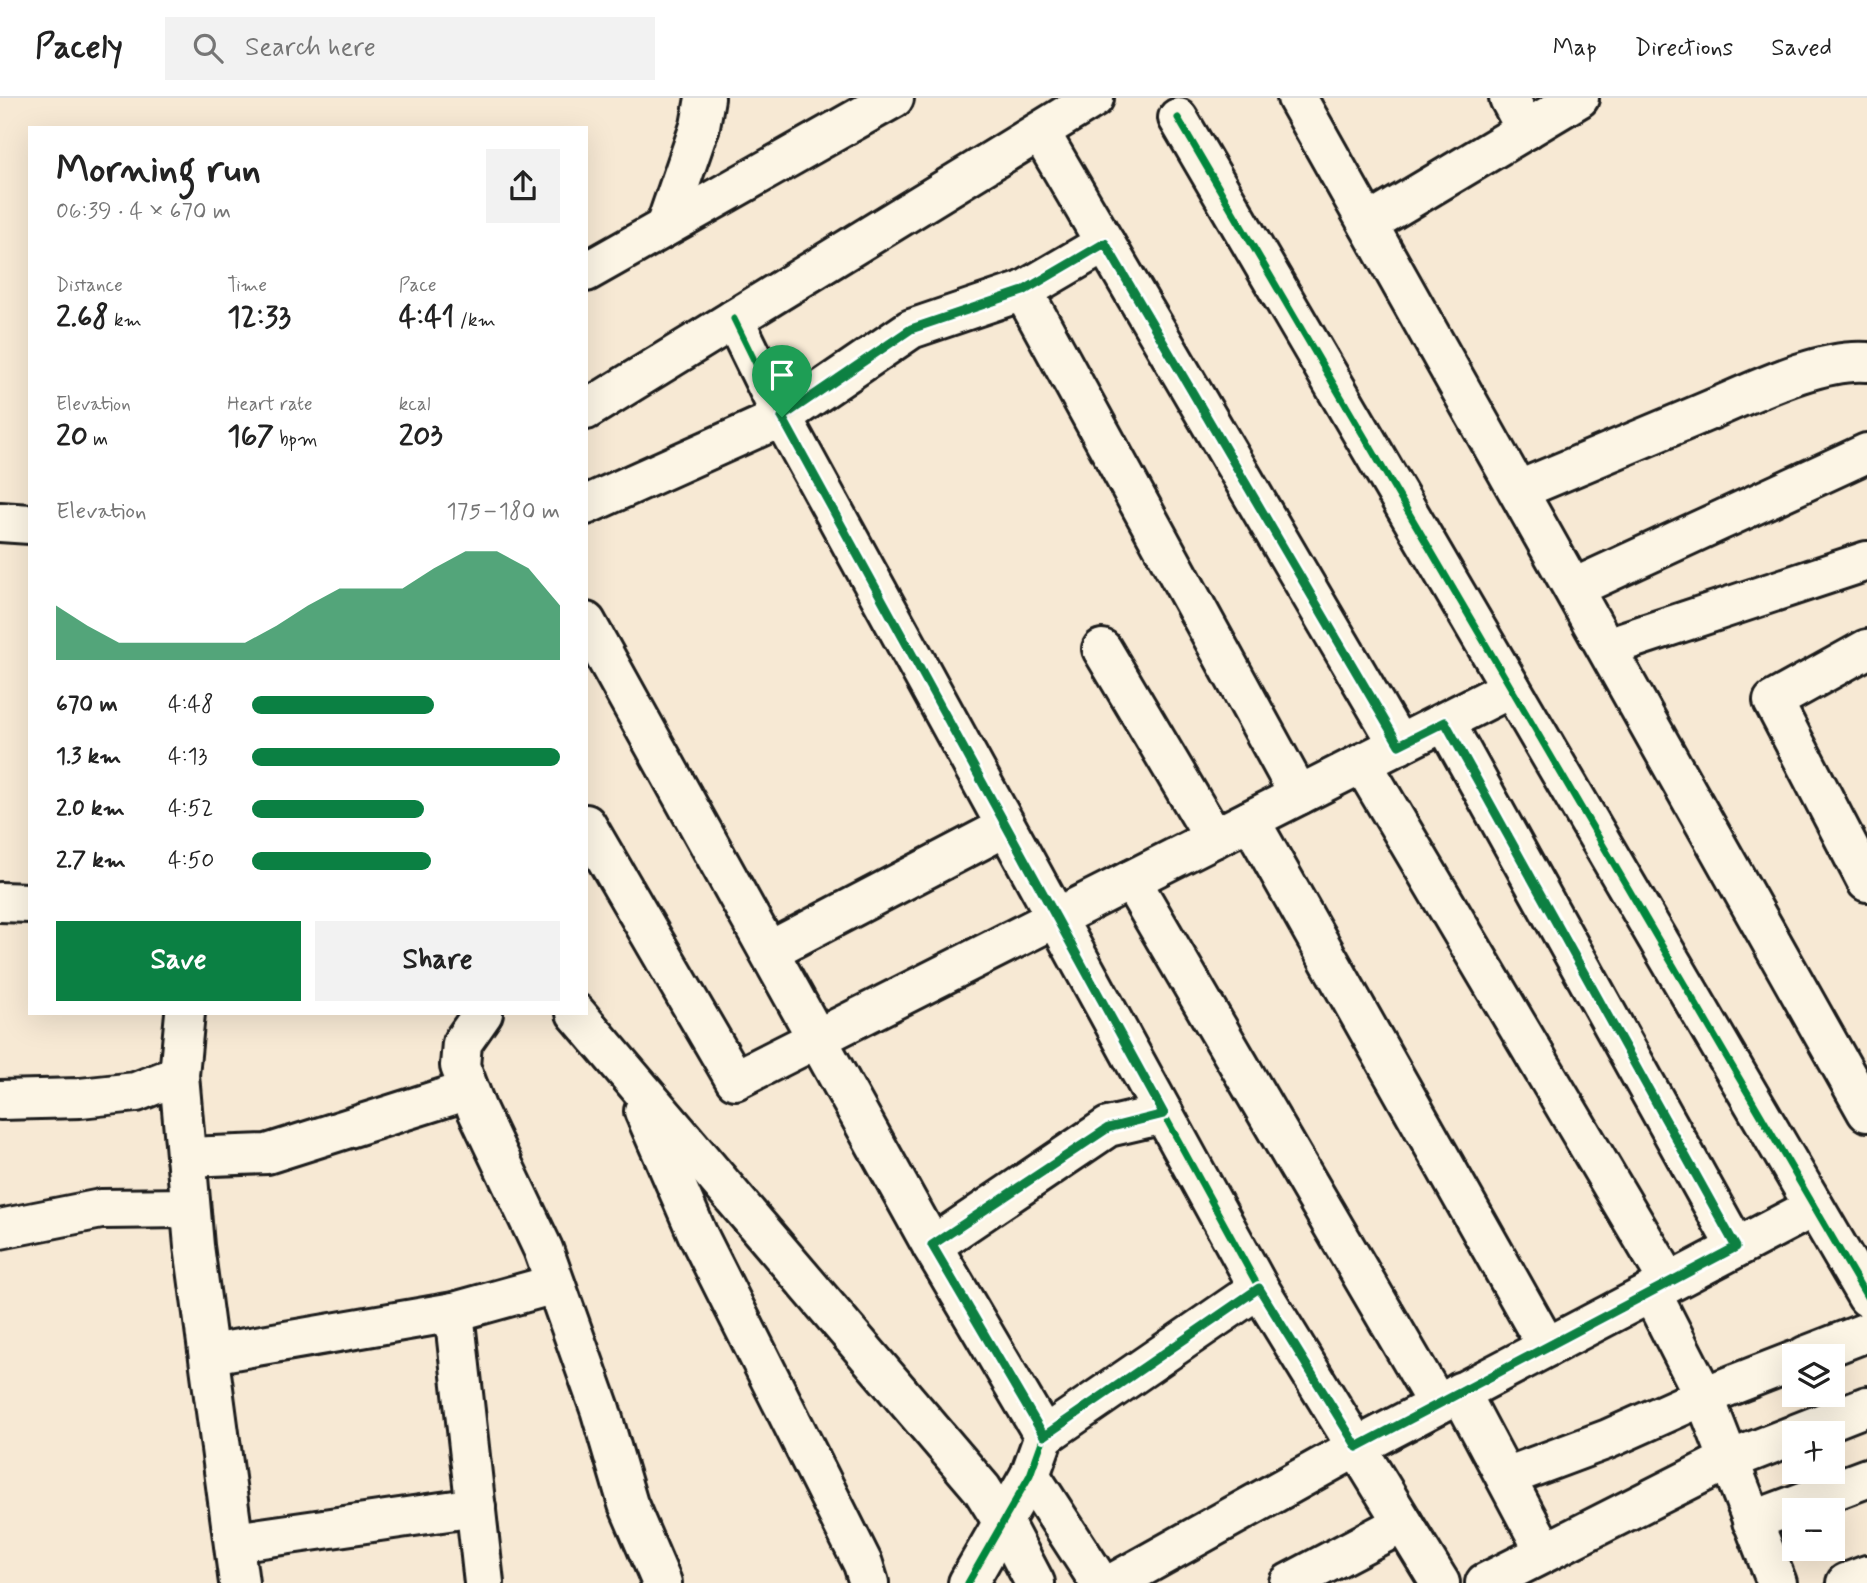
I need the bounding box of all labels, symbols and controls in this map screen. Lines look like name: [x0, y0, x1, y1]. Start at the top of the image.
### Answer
search box: [165, 17, 655, 80]
text: Pacely: [35, 26, 123, 70]
icon: search: [189, 29, 227, 67]
text: Search here: [245, 31, 376, 65]
text: Map: [1553, 33, 1597, 64]
text: Directions: [1635, 33, 1733, 64]
text: Saved: [1771, 33, 1832, 64]
text: Morning run: [56, 146, 261, 195]
button: share: [486, 149, 560, 223]
text: 06:39 · 4 × 670 m: [56, 197, 231, 227]
text: Distance: [56, 273, 123, 298]
text: Time: [227, 273, 267, 298]
text: Pace: [399, 273, 436, 298]
text: 2.68: [56, 298, 109, 337]
text: 12:33: [227, 298, 291, 337]
text: 4:41: [399, 298, 455, 337]
text: km: [109, 308, 142, 333]
text: /km: [455, 308, 496, 333]
pin: [752, 345, 812, 417]
icon: arrive: [763, 356, 801, 394]
text: Elevation: [56, 392, 131, 417]
text: Heart rate: [227, 392, 313, 417]
text: kcal: [399, 392, 431, 417]
text: 20: [56, 417, 88, 456]
text: 167: [227, 417, 274, 456]
text: 203: [399, 417, 443, 456]
text: m: [88, 427, 108, 452]
text: bpm: [274, 427, 317, 452]
text: Elevation: [56, 497, 147, 527]
text: 175–180 m: [446, 497, 560, 527]
text: 670 m: [56, 690, 118, 720]
text: 4:48: [168, 690, 214, 720]
text: 1.3 km: [56, 742, 121, 772]
text: 4:13: [168, 742, 208, 772]
text: 2.0 km: [56, 794, 125, 824]
text: 4:52: [168, 794, 213, 824]
text: 2.7 km: [56, 846, 126, 876]
text: 4:50: [168, 846, 214, 876]
button: Save: [56, 921, 301, 1001]
button: Share: [315, 921, 560, 1001]
map controls: [1782, 1344, 1845, 1561]
button: layers: [1782, 1344, 1845, 1407]
button: +: [1782, 1421, 1845, 1484]
button: −: [1782, 1498, 1845, 1561]

